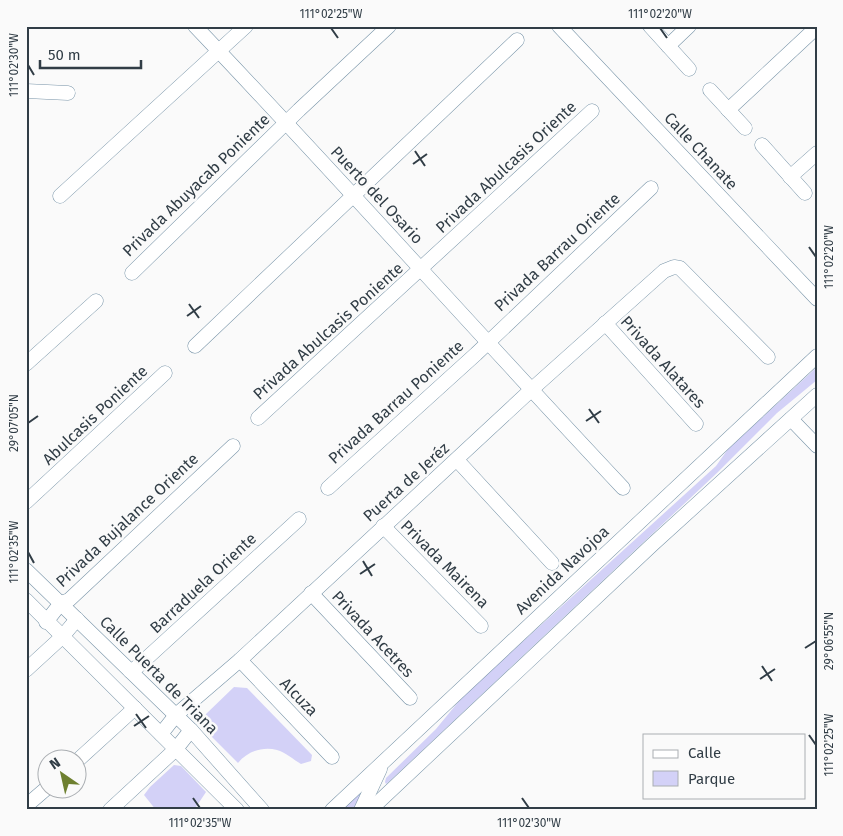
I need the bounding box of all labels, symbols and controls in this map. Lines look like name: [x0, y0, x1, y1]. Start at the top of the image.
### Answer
text: 111°02'25"W: [300, 7, 363, 21]
text: 111°02'20"W: [628, 7, 692, 21]
text: 111°02'30"W: [7, 33, 21, 97]
scale bar: [40, 38, 141, 70]
text: 50 m: [48, 46, 81, 64]
street label: Privada Abulcasis Oriente: [432, 97, 580, 237]
street label: Calle Chanate: [660, 108, 742, 194]
street label: Privada Abuyacab Poniente: [118, 110, 274, 260]
street label: Puerto del Osario: [327, 142, 427, 248]
street label: Privada Barrau Oriente: [490, 189, 624, 315]
text: 111°02'20"W: [822, 225, 836, 289]
street label: Privada Abulcasis Poniente: [249, 259, 407, 403]
street label: Privada Alatares: [617, 312, 709, 412]
street label: Privada Barrau Poniente: [324, 336, 468, 468]
street label: Abulcasis Poniente: [39, 361, 151, 469]
text: 29°07'05"N: [7, 394, 21, 452]
street label: Puerta de Jeréz: [359, 438, 453, 526]
street label: Privada Bujalance Oriente: [52, 449, 202, 591]
street label: Privada Mairena: [397, 516, 493, 612]
text: 111°02'35"W: [7, 520, 21, 584]
street label: Avenida Navojoa: [511, 522, 613, 618]
street label: Barraduela Oriente: [146, 529, 260, 637]
street label: Privada Acetres: [328, 587, 418, 681]
street label: Calle Puerta de Triana: [96, 612, 222, 738]
text: 29°06'55"N: [822, 612, 836, 670]
street label: Alcuza: [276, 674, 322, 720]
text: 111°02'25"W: [822, 713, 836, 776]
legend: [643, 734, 806, 798]
text: Calle: [688, 744, 721, 762]
north arrow: [38, 748, 88, 798]
text: N: [46, 754, 64, 773]
text: Parque: [688, 770, 735, 788]
text: 111°02'35"W: [169, 816, 232, 830]
text: 111°02'30"W: [497, 816, 561, 830]

